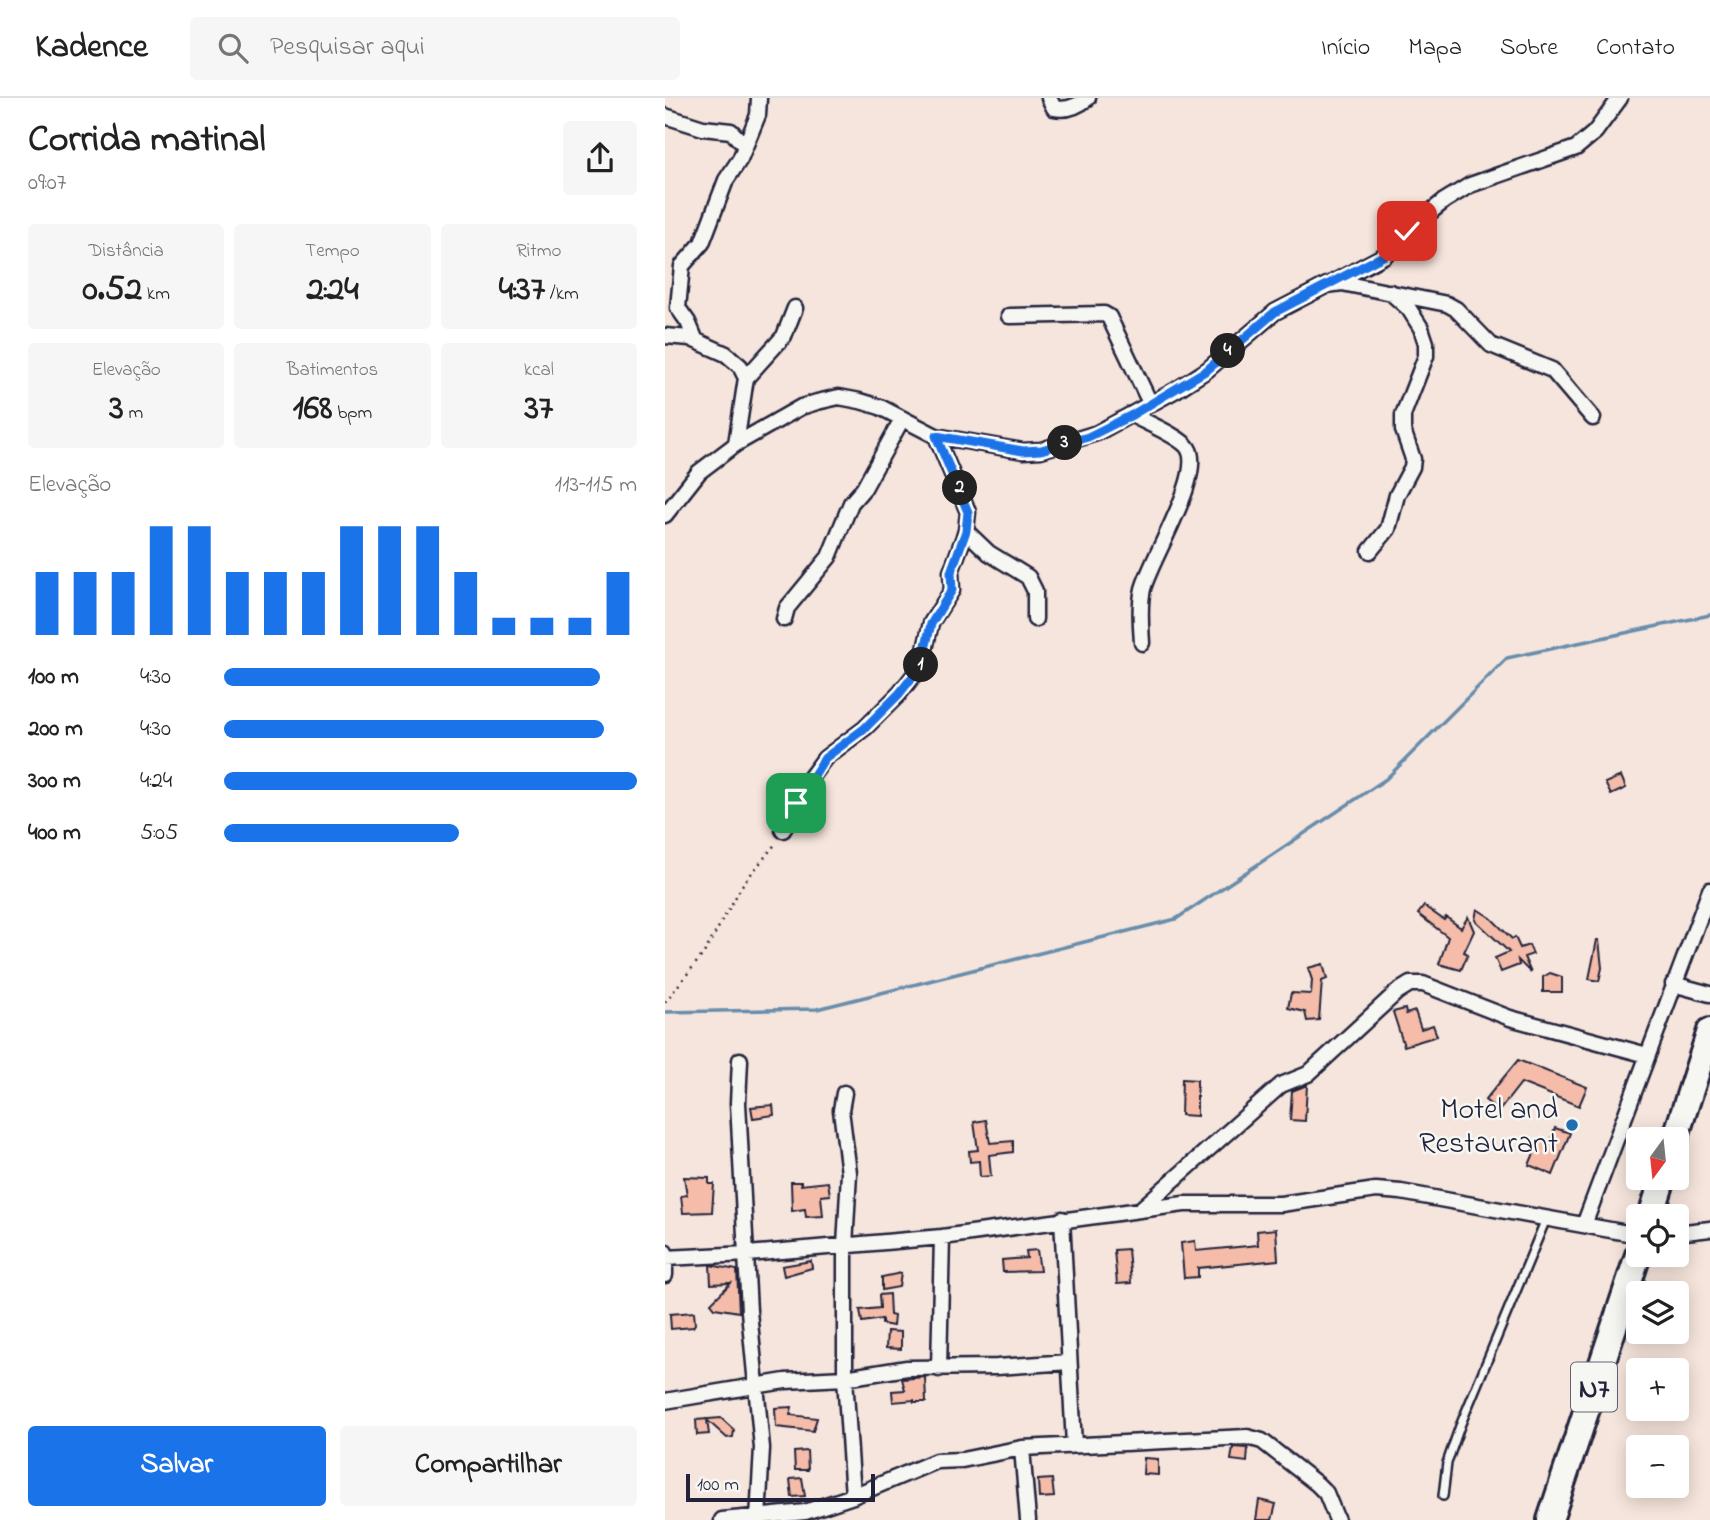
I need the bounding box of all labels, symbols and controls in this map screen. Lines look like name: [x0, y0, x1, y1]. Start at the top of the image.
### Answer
search box: [190, 17, 680, 80]
text: Kadence: [35, 24, 148, 72]
icon: search: [214, 29, 252, 67]
text: Pesquisar aqui: [270, 29, 425, 67]
text: Início: [1321, 31, 1370, 66]
text: Mapa: [1408, 31, 1462, 66]
text: Sobre: [1500, 31, 1558, 66]
text: Contato: [1596, 31, 1675, 66]
text: Corrida matinal: [28, 113, 266, 169]
button: share: [563, 121, 637, 195]
text: 09:07: [28, 167, 66, 200]
pin: [1377, 201, 1437, 261]
icon: check: [1388, 212, 1426, 250]
text: Distância: [89, 238, 164, 265]
text: Tempo: [305, 238, 360, 265]
text: Ritmo: [516, 238, 561, 265]
text: 0.52: [82, 265, 142, 316]
text: 2:24: [306, 265, 359, 316]
text: 4:37: [499, 265, 545, 316]
text: km: [142, 281, 170, 308]
text: /km: [545, 281, 579, 308]
pin: 4: [1211, 334, 1245, 368]
text: 4: [1224, 337, 1231, 364]
text: Elevação: [92, 357, 161, 384]
text: Batimentos: [287, 357, 378, 384]
text: kcal: [524, 357, 554, 384]
text: 3: [109, 384, 124, 435]
text: 168: [293, 384, 332, 435]
text: 37: [524, 384, 553, 435]
text: m: [124, 400, 143, 427]
text: bpm: [332, 400, 372, 427]
pin: 3: [1047, 426, 1083, 460]
text: 3: [1061, 429, 1068, 456]
text: Elevação: [28, 469, 111, 502]
text: 113–115 m: [555, 469, 637, 502]
pin: 2: [943, 470, 977, 506]
text: 2: [955, 474, 964, 501]
pin: 1: [903, 648, 939, 682]
text: 1: [917, 651, 924, 678]
text: 100 m: [28, 661, 79, 694]
text: 4:30: [140, 661, 171, 694]
text: 200 m: [28, 713, 83, 746]
text: 4:30: [140, 713, 171, 746]
text: 300 m: [28, 765, 81, 798]
text: 4:24: [140, 765, 172, 798]
pin: [766, 773, 826, 833]
icon: arrive: [777, 784, 815, 822]
text: 400 m: [28, 817, 81, 850]
text: 5:05: [140, 817, 178, 850]
place label: Motel and Restaurant: [1419, 1089, 1558, 1167]
marker: Motel and Restaurant: [1564, 1117, 1580, 1133]
north arrow: [1626, 1127, 1689, 1190]
map controls: [1626, 1127, 1689, 1498]
button: locate: [1626, 1204, 1689, 1267]
button: layers: [1626, 1281, 1689, 1344]
button: +: [1626, 1358, 1689, 1421]
road number: N7: [1571, 1362, 1617, 1412]
button: Salvar: [28, 1426, 326, 1506]
button: Compartilhar: [340, 1426, 637, 1506]
button: −: [1626, 1435, 1689, 1498]
scale bar: [686, 1471, 875, 1503]
text: 100 m: [697, 1472, 739, 1499]

